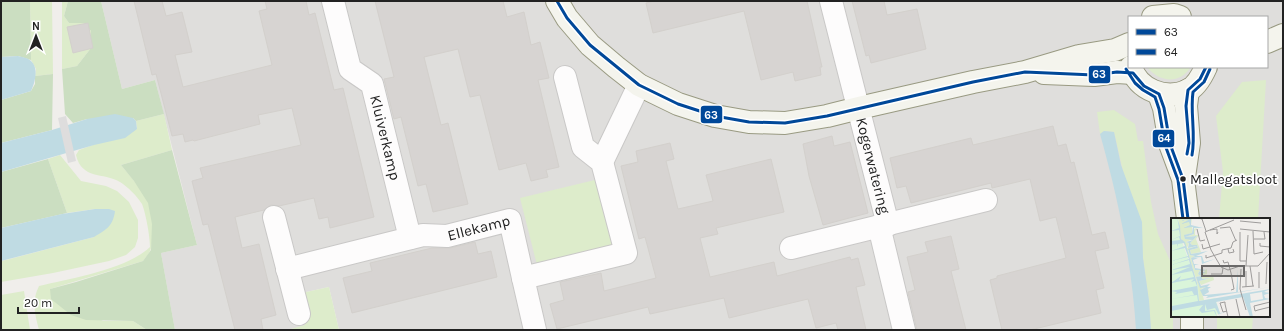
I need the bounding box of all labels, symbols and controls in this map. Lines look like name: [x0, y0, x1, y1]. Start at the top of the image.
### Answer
north arrow: [16, 16, 56, 56]
legend: [1128, 16, 1268, 68]
text: N: [32, 20, 40, 33]
text: 63: [1164, 25, 1178, 39]
text: 64: [1164, 45, 1178, 59]
line badge: 63: [1088, 65, 1111, 84]
text: 63: [1092, 68, 1106, 81]
street label: Kluiverkamp: [366, 93, 404, 182]
line badge: 63: [700, 105, 723, 124]
text: 63: [704, 109, 718, 122]
street label: Kogerwatering: [852, 116, 894, 216]
line badge: 64: [1152, 129, 1175, 148]
text: 64: [1157, 132, 1171, 145]
place label: Mallegatsloot: [1190, 171, 1277, 188]
marker: Mallegatsloot: [1178, 174, 1188, 184]
street label: Ellekamp: [446, 211, 512, 245]
inset map: [1171, 218, 1270, 317]
scale bar: [18, 289, 79, 315]
text: 20 m: [24, 296, 52, 310]

